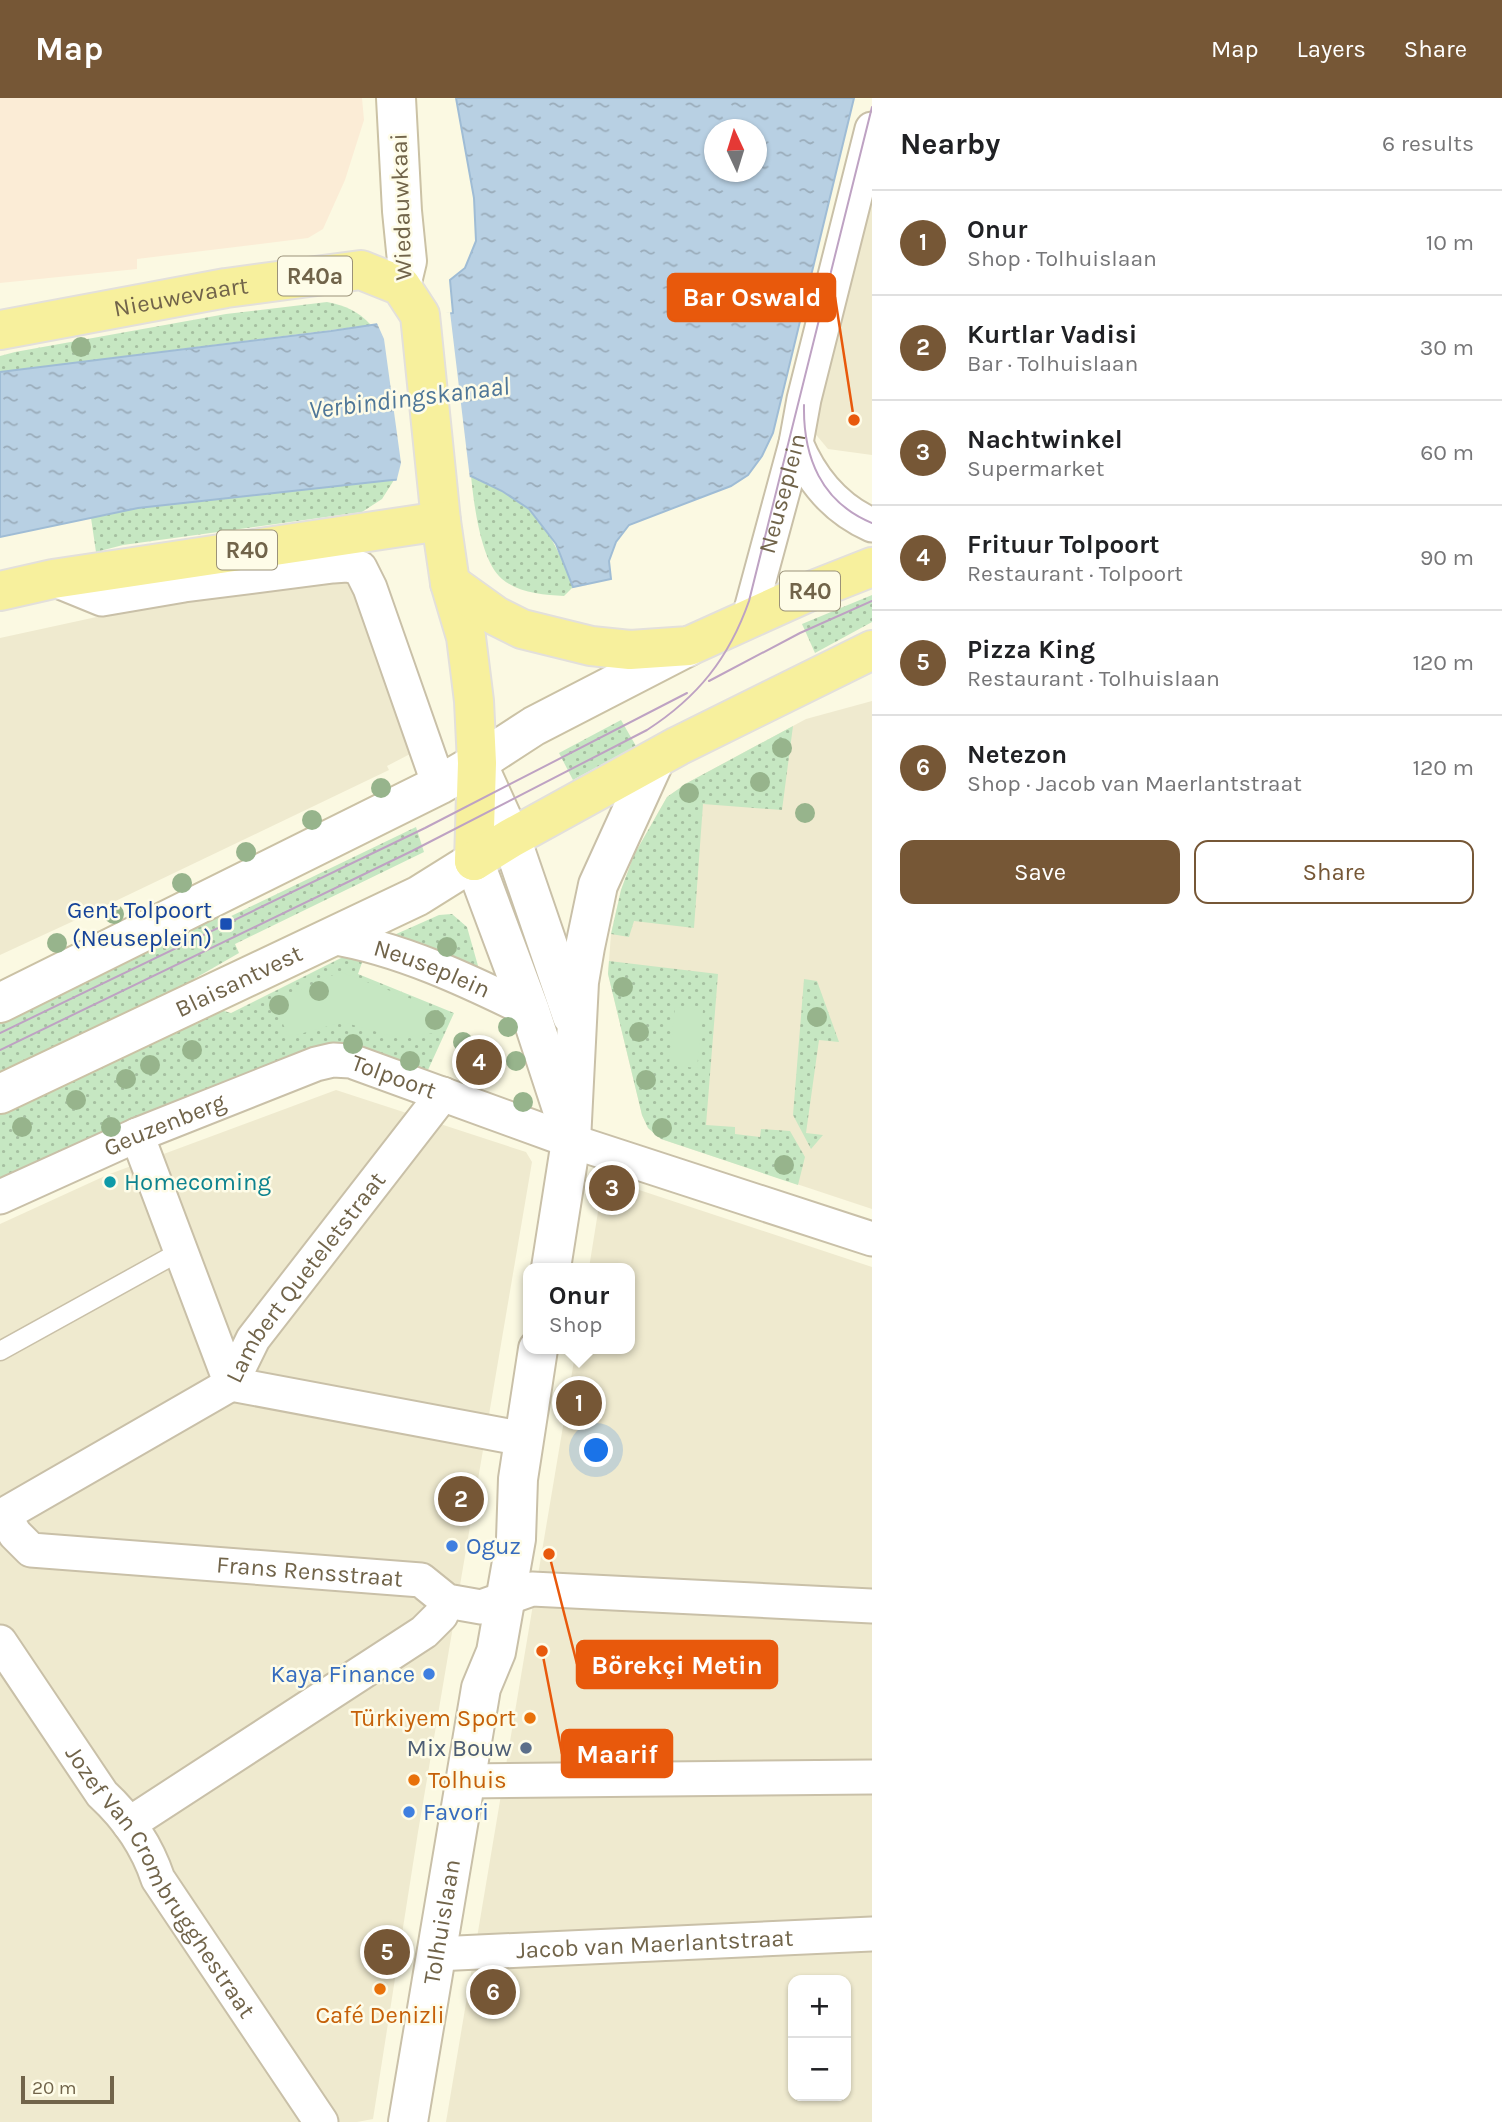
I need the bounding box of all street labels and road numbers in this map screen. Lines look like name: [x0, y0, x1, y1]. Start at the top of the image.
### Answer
street label: Wiedauwkaai: [384, 133, 418, 281]
road number: R40a: [278, 256, 352, 295]
street label: Nieuwevaart: [111, 271, 250, 323]
street label: Neuseplein: [753, 431, 811, 556]
road number: R40: [217, 530, 277, 570]
road number: R40: [780, 572, 840, 610]
street label: Neuseplein: [370, 933, 495, 1004]
street label: Blaisantvest: [170, 939, 307, 1023]
street label: Tolpoort: [348, 1048, 440, 1105]
street label: Geuzenberg: [99, 1087, 230, 1162]
street label: Lambert Queteletstraat: [220, 1166, 391, 1387]
street label: Frans Rensstraat: [215, 1550, 404, 1593]
street label: Jozef Van Crombrugghestraat: [59, 1740, 261, 2023]
street label: Tolhuislaan: [417, 1857, 466, 1986]
street label: Jacob van Maerlantstraat: [515, 1924, 794, 1964]

